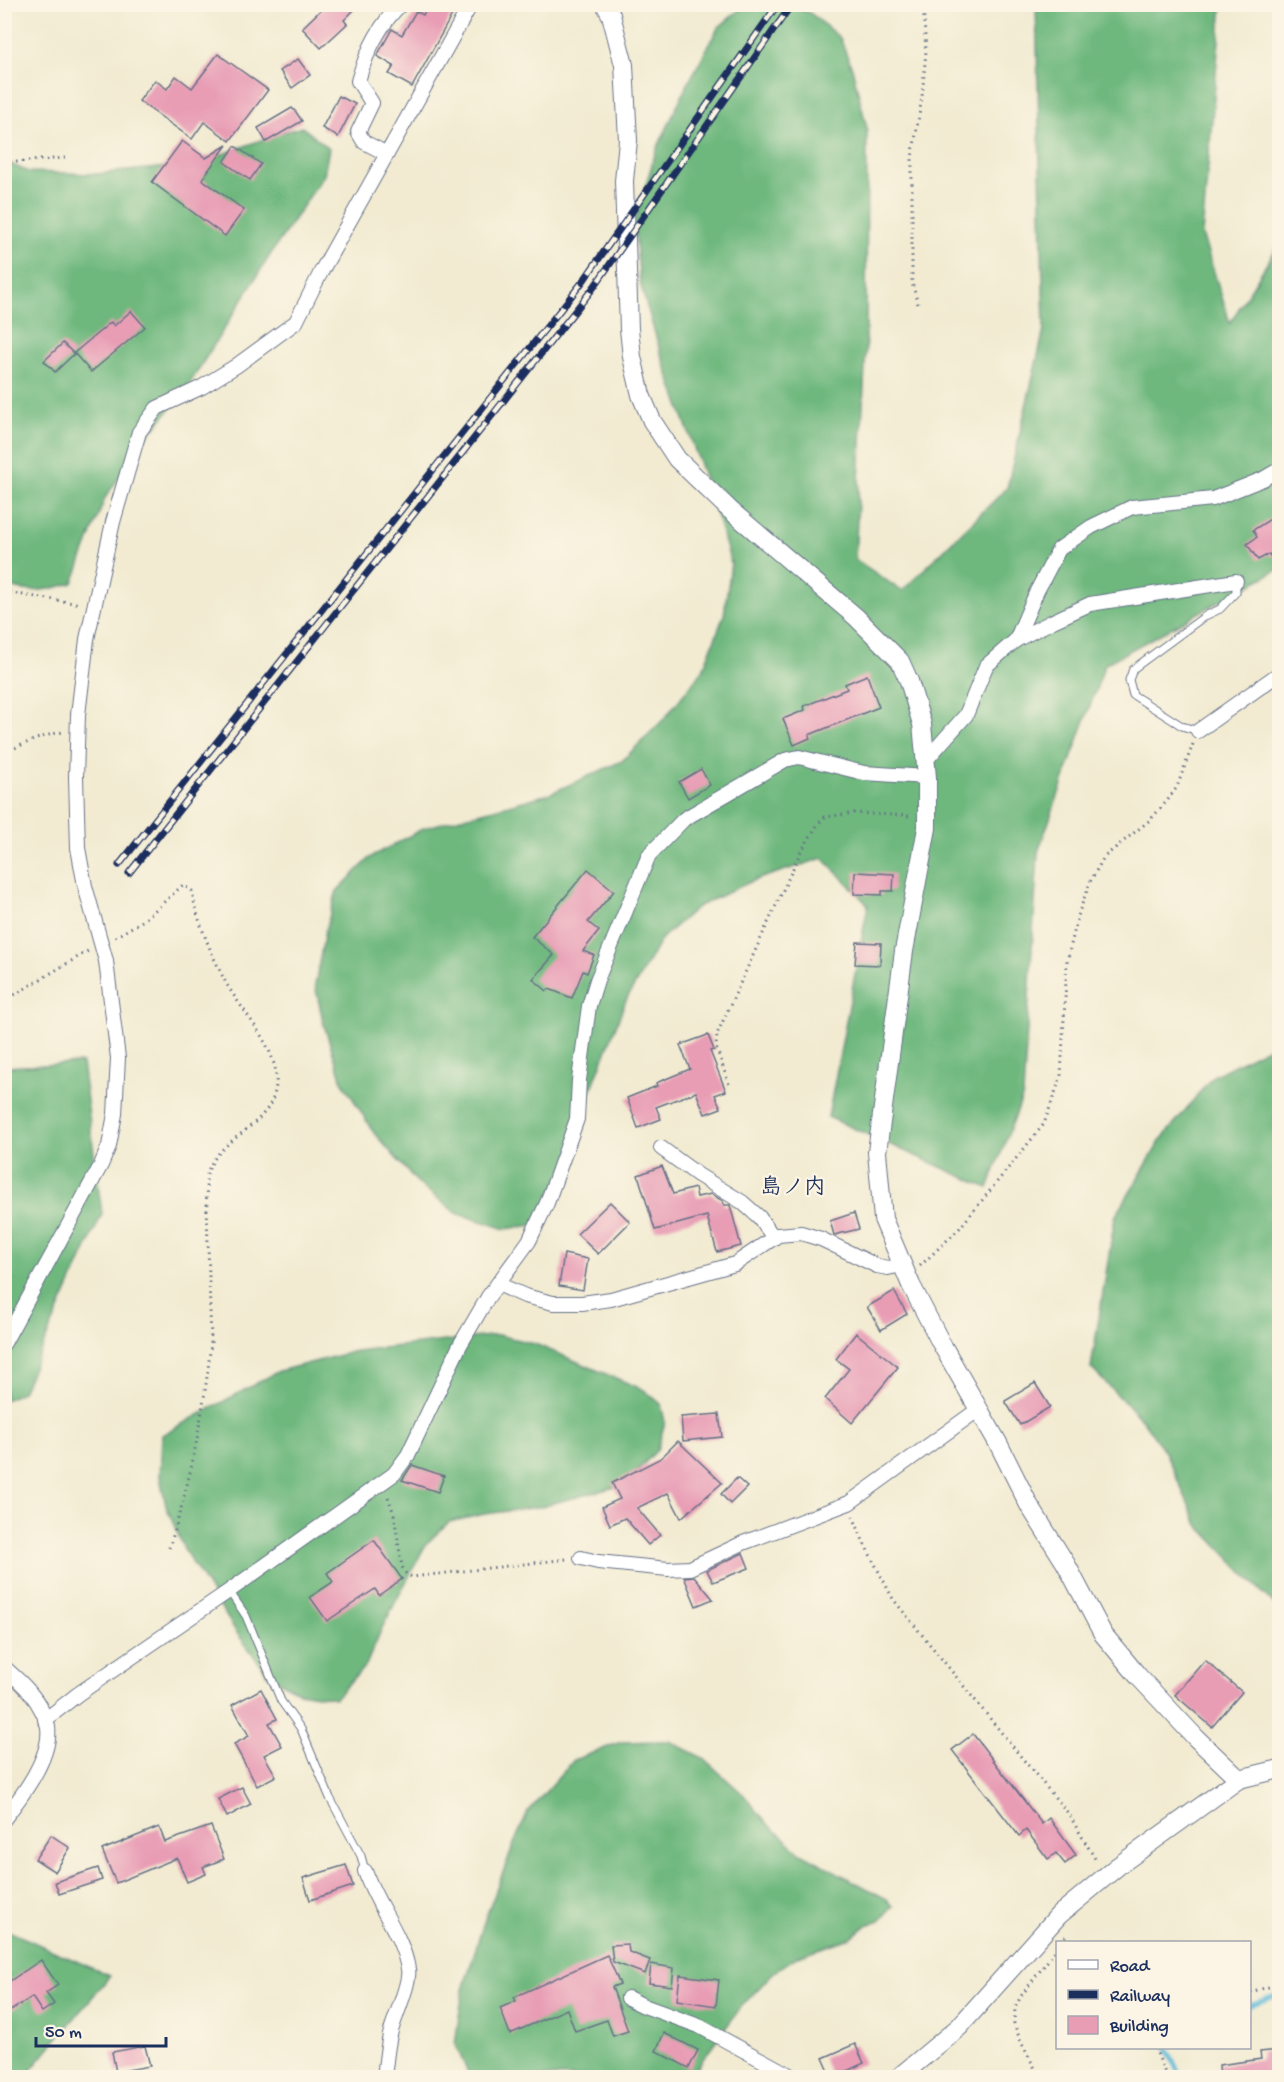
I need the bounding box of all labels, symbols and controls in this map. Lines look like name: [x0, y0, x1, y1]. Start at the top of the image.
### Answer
district label: 島ノ内: [760, 1175, 826, 1202]
legend: [1056, 1941, 1251, 2049]
text: Road: [1110, 1957, 1151, 1978]
text: Railway: [1110, 1987, 1170, 2008]
scale bar: [36, 2010, 166, 2048]
text: Building: [1109, 2017, 1169, 2038]
text: 50 m: [45, 2023, 82, 2044]

